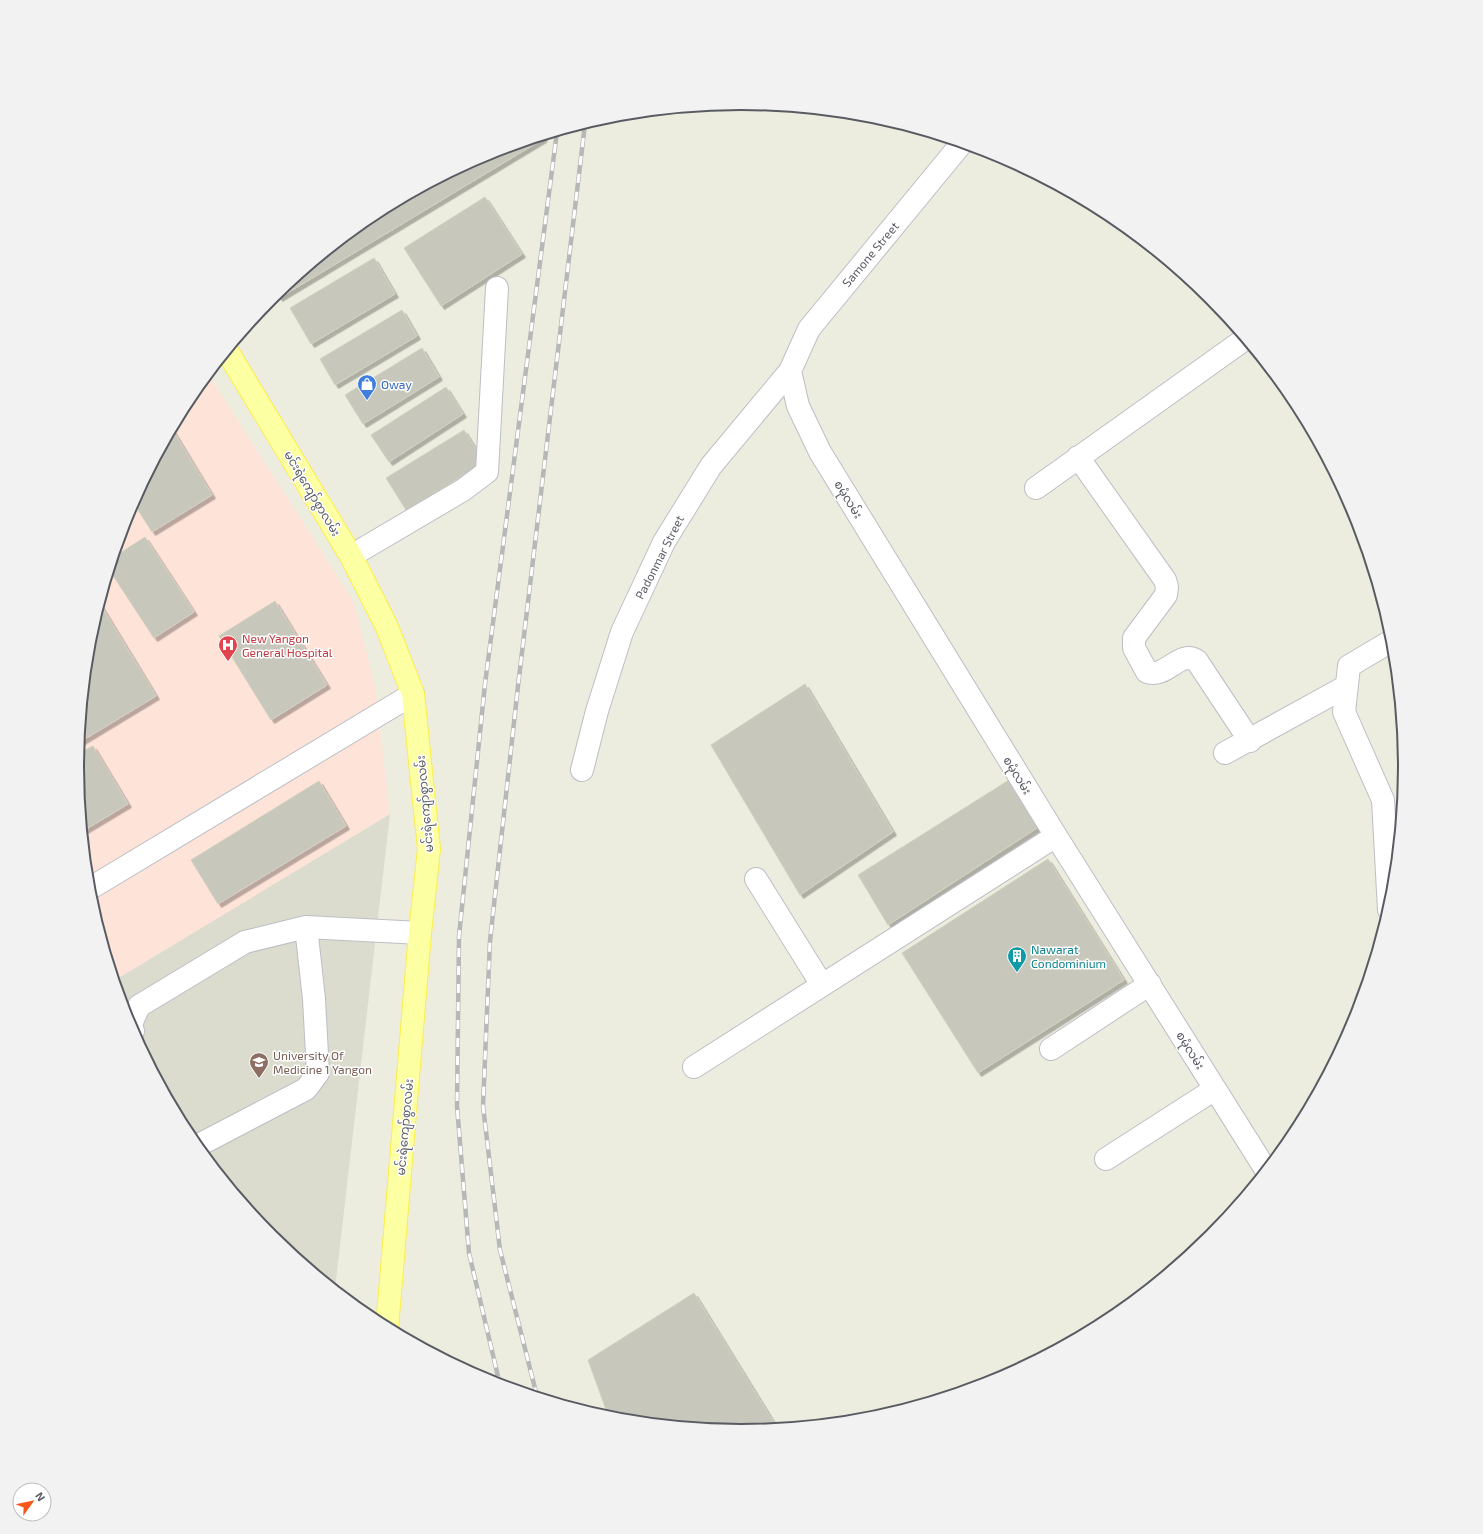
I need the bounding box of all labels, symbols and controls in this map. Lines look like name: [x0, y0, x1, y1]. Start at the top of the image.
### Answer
street label: Samone Street: [839, 218, 901, 289]
shop icon: Oway: [356, 373, 378, 401]
place label: Oway: [381, 377, 412, 391]
street label: မင်းရဲကျော်စွာလမ်း: [279, 447, 345, 540]
street label: စမုံလမ်း: [829, 477, 867, 523]
street label: Padonmar Street: [632, 512, 686, 601]
place label: New Yangon General Hospital: [242, 631, 333, 659]
hospital icon: New Yangon General Hospital: [217, 634, 239, 662]
street label: စမုံလမ်း: [998, 753, 1036, 799]
street label: မင်းရဲကျော်စွာလမ်း: [412, 755, 439, 853]
place label: Nawarat Condominium: [1031, 942, 1106, 970]
building icon: Nawarat Condominium: [1006, 945, 1028, 973]
street label: စမုံလမ်း: [1171, 1028, 1209, 1074]
place label: University Of Medicine 1 Yangon: [273, 1048, 372, 1076]
school or university icon: University Of Medicine 1 Yangon: [248, 1051, 270, 1079]
street label: မင်းရဲကျော်စွာလမ်း: [392, 1078, 419, 1176]
north arrow: [12, 1482, 52, 1522]
text: N: [33, 1489, 48, 1503]

